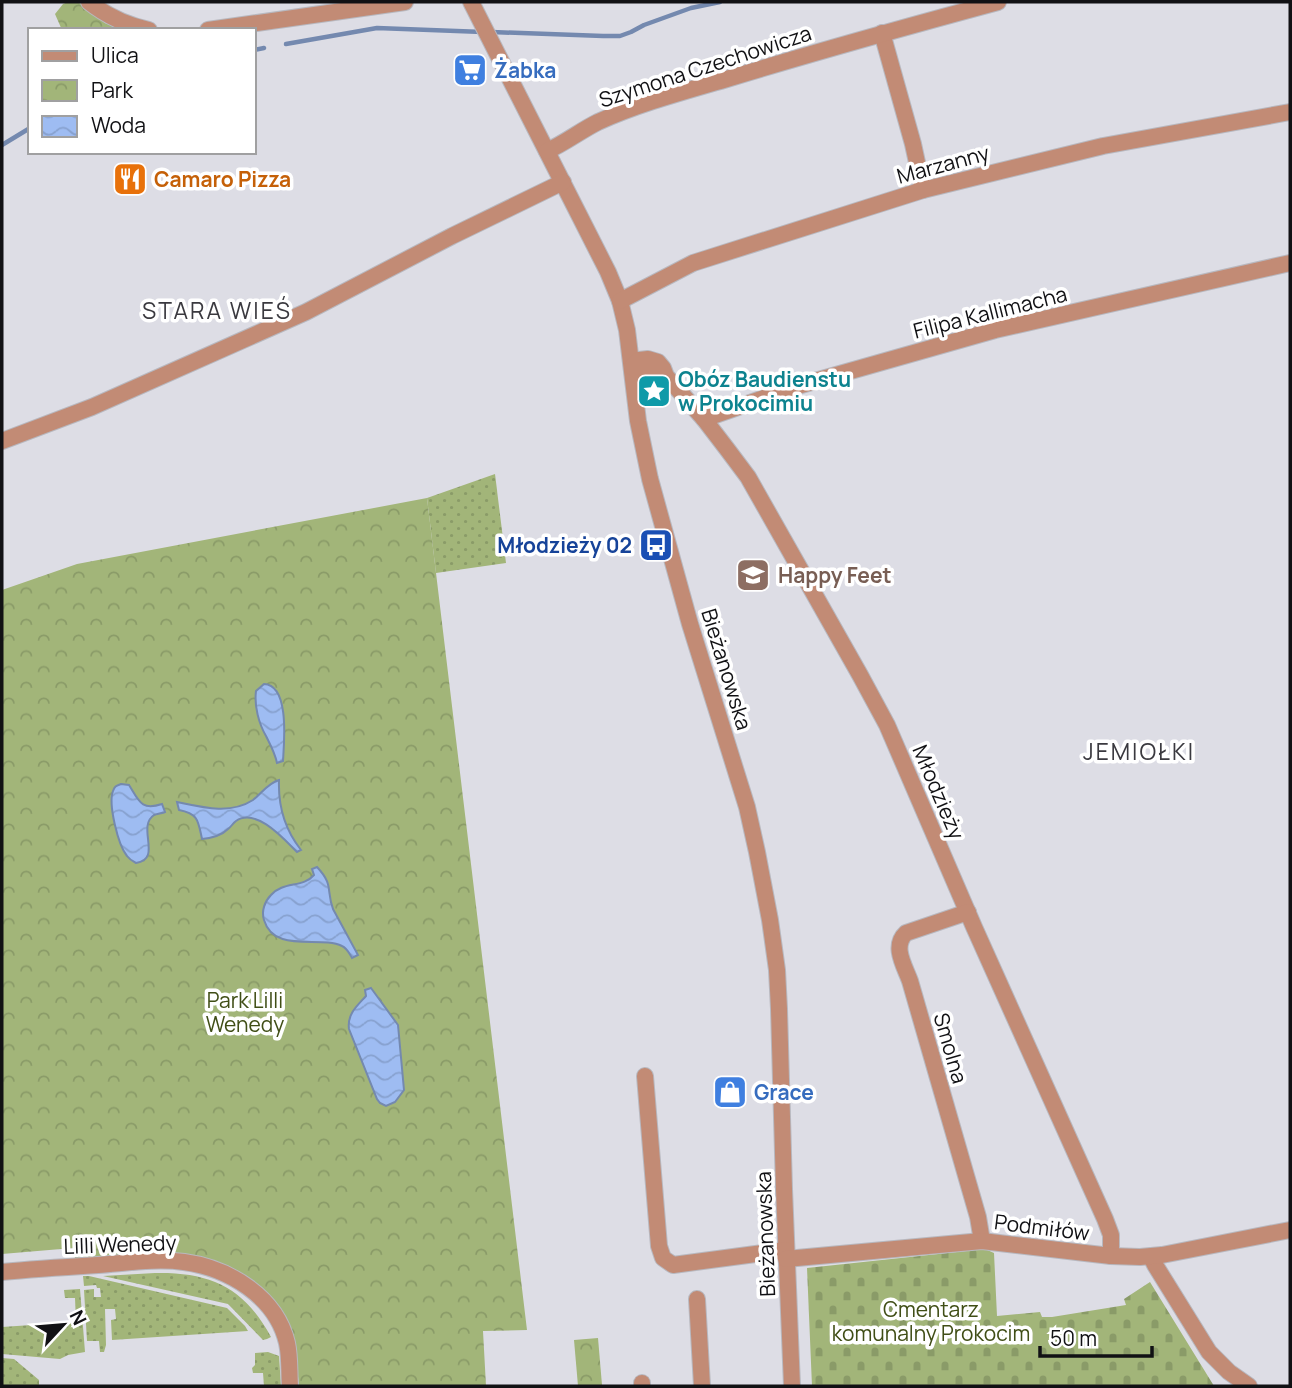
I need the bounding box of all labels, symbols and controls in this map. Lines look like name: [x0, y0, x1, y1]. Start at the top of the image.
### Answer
street label: Szymona Czechowicza: [595, 18, 815, 114]
legend: [28, 28, 256, 154]
text: Ulica: [91, 41, 139, 69]
supermarket icon: Żabka: [451, 51, 489, 89]
place label: Żabka: [494, 56, 556, 84]
text: Park: [91, 76, 133, 104]
text: Woda: [91, 111, 146, 139]
street label: Marzanny: [894, 138, 992, 190]
restaurant icon: Camaro Pizza: [111, 160, 149, 198]
place label: Camaro Pizza: [154, 165, 291, 193]
street label: Filipa Kallimacha: [910, 279, 1070, 345]
district label: STARA WIEŚ: [142, 294, 292, 326]
place label: Obóz Baudienstu w Prokocimiu: [678, 365, 851, 417]
place icon: Obóz Baudienstu w Prokocimiu: [635, 372, 673, 410]
bus stop icon: Młodzieży 02: [637, 526, 675, 564]
place label: Młodzieży 02: [497, 531, 632, 559]
school or university icon: Happy Feet: [734, 556, 772, 594]
place label: Happy Feet: [778, 561, 892, 589]
street label: Bieżanowska: [695, 605, 759, 733]
district label: JEMIOŁKI: [1083, 735, 1195, 767]
street label: Młodzieży: [907, 740, 971, 844]
park label: Park Lilli Wenedy: [206, 986, 284, 1038]
street label: Smolna: [928, 1009, 974, 1087]
shop icon: Grace: [711, 1073, 749, 1111]
place label: Grace: [754, 1078, 814, 1106]
street label: Bieżanowska: [749, 1171, 781, 1297]
street label: Podmiłów: [993, 1207, 1091, 1247]
street label: Lilli Wenedy: [63, 1228, 177, 1260]
north arrow: [28, 1290, 98, 1360]
park label: Cmentarz komunalny Prokocim: [832, 1295, 1030, 1347]
text: N: [64, 1306, 93, 1329]
scale bar: [1040, 1314, 1152, 1358]
text: 50 m: [1050, 1324, 1097, 1352]

